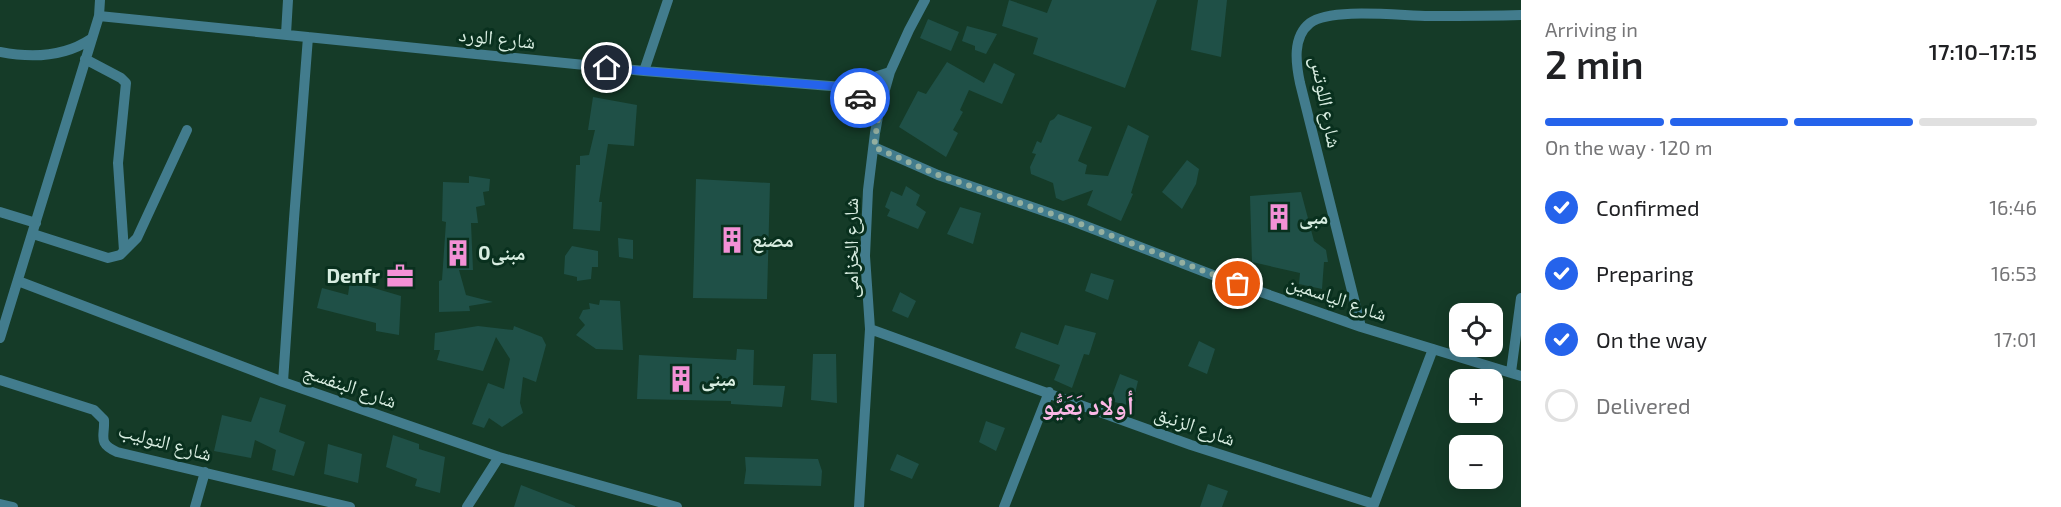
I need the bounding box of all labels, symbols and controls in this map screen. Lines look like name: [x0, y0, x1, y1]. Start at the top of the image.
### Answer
text: Arriving in: [1545, 17, 1638, 41]
street label: شارع الورد: [457, 21, 537, 55]
text: 17:10–17:15: [1929, 38, 2037, 64]
text: 2 min: [1545, 40, 1644, 87]
pin: [581, 42, 632, 93]
icon: home: [590, 51, 623, 84]
street label: شارع اللوتس: [1304, 54, 1348, 150]
courier: [830, 68, 890, 128]
icon: car: [844, 82, 877, 115]
text: On the way · 120 m: [1545, 135, 1713, 159]
icon: check: [1545, 191, 1578, 224]
text: Confirmed: [1596, 194, 1700, 220]
text: 16:46: [1989, 195, 2037, 219]
street label: شارع الخزامى: [838, 198, 864, 298]
building icon: مبى: [1264, 202, 1294, 232]
place label: مبى: [1299, 204, 1328, 230]
building icon: مصنع: [717, 225, 747, 255]
place label: مصنع: [752, 227, 794, 254]
building icon: مبنى0: [443, 238, 473, 268]
place label: مبنى0: [478, 240, 526, 266]
icon: check: [1545, 257, 1578, 290]
pin: [1212, 258, 1263, 309]
text: Preparing: [1596, 260, 1694, 286]
office icon: Denfr: [385, 261, 415, 291]
text: 16:53: [1991, 261, 2037, 285]
place label: Denfr: [326, 263, 380, 287]
icon: bag: [1221, 267, 1254, 300]
street label: شارع الياسمين: [1284, 269, 1390, 327]
map controls: [1449, 303, 1503, 489]
button: locate: [1449, 303, 1503, 357]
icon: check: [1545, 323, 1578, 356]
text: On the way: [1596, 326, 1707, 352]
text: 17:01: [1994, 327, 2037, 351]
street label: شارع البنفسج: [300, 358, 400, 414]
building icon: مبنى: [666, 364, 696, 394]
place label: مبنى: [701, 366, 736, 392]
button: +: [1449, 369, 1503, 423]
district label: أولاد بَعَيُّو: [1042, 389, 1134, 421]
text: Delivered: [1596, 392, 1691, 418]
street label: شارع الزنبق: [1151, 400, 1239, 452]
street label: شارع التوليب: [115, 417, 215, 467]
button: −: [1449, 435, 1503, 489]

